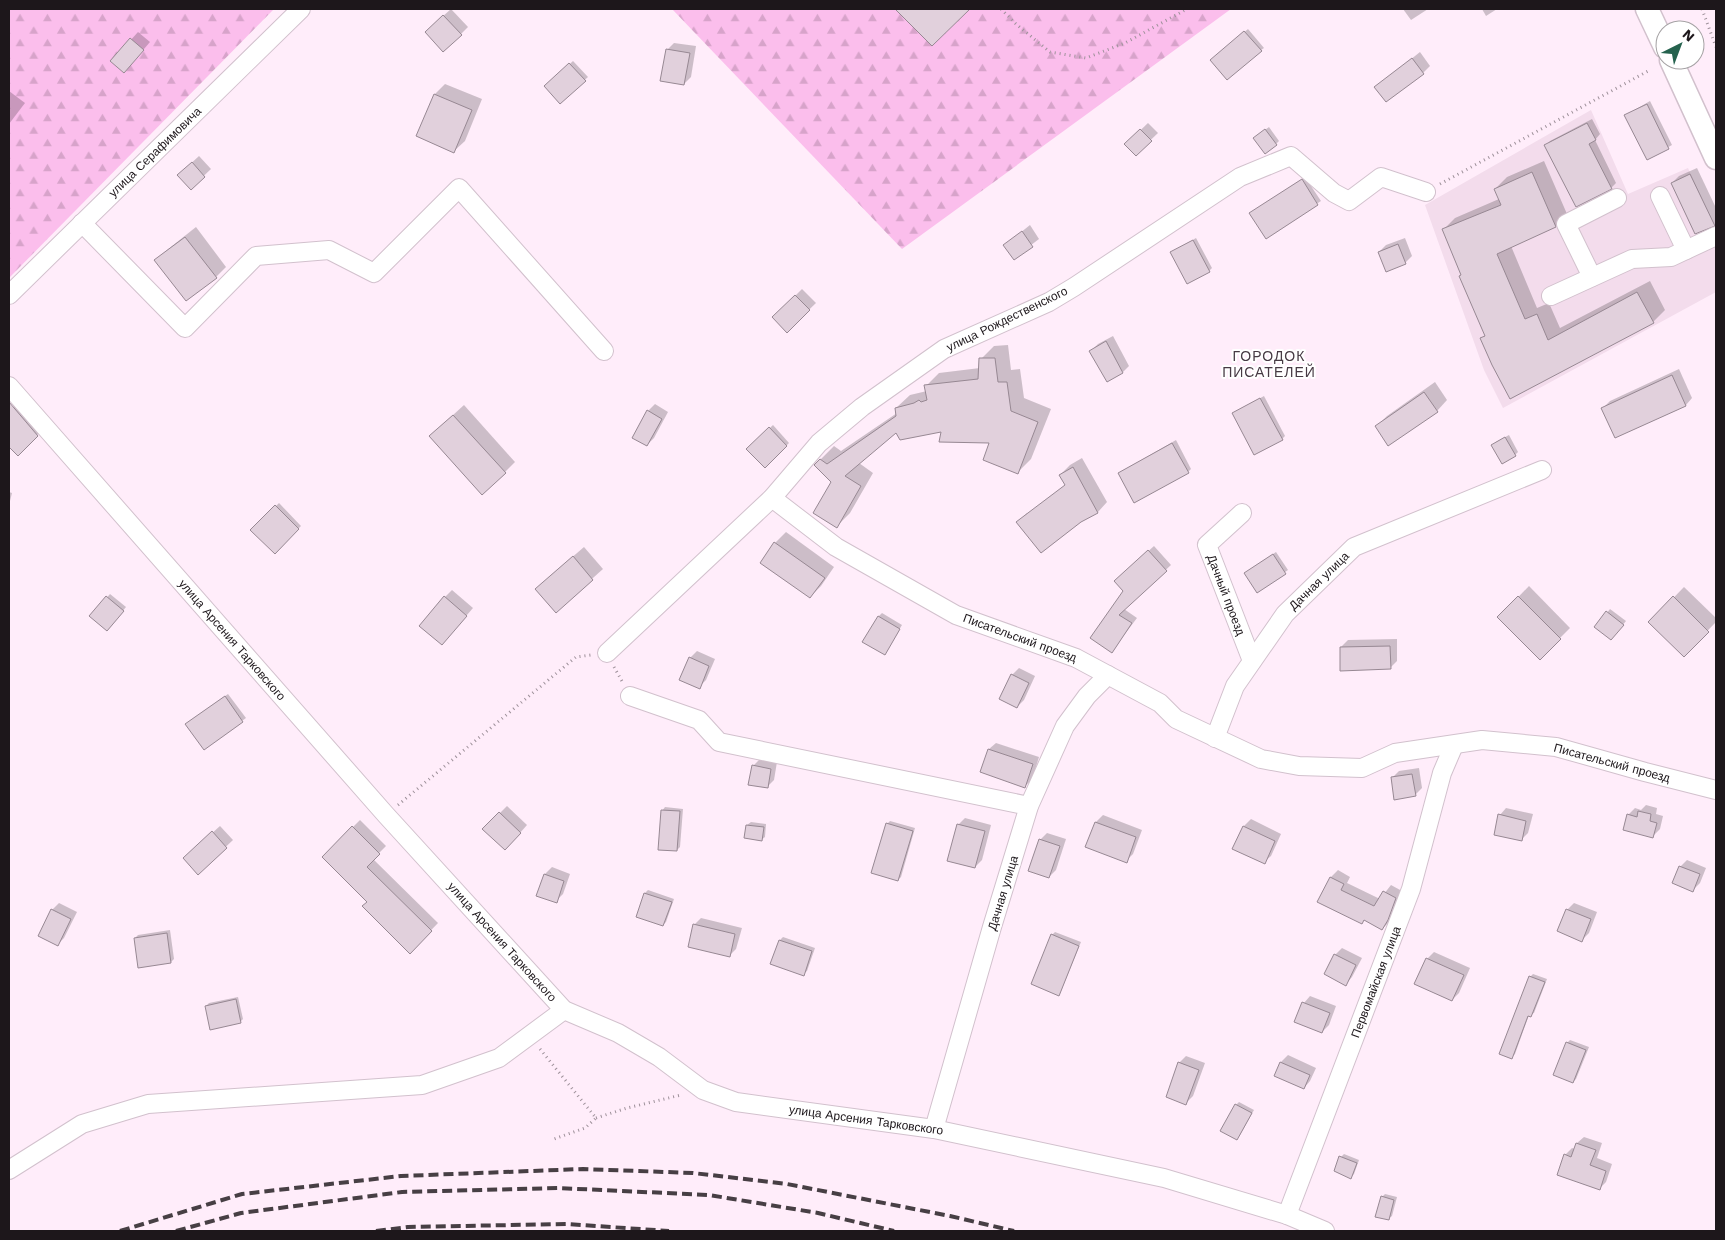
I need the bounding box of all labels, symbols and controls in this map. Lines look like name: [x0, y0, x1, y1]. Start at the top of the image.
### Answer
north arrow: [1655, 20, 1705, 70]
text: N: [1679, 26, 1698, 45]
street label: улица Серафимовича: [106, 104, 204, 200]
street label: улица Рождественского: [944, 283, 1070, 354]
district label: ГОРОДОК ПИСАТЕЛЕЙ: [1222, 348, 1316, 380]
street label: Дачная улица: [1286, 549, 1352, 613]
street label: Дачный проезд: [1204, 553, 1248, 637]
street label: улица Арсения Тарковского: [176, 577, 289, 704]
street label: Писательский проезд: [961, 611, 1079, 665]
street label: Писательский проезд: [1552, 741, 1672, 785]
street label: Дачная улица: [985, 854, 1021, 932]
street label: улица Арсения Тарковского: [445, 879, 559, 1005]
street label: Первомайская улица: [1348, 924, 1404, 1040]
street label: улица Арсения Тарковского: [788, 1102, 944, 1138]

